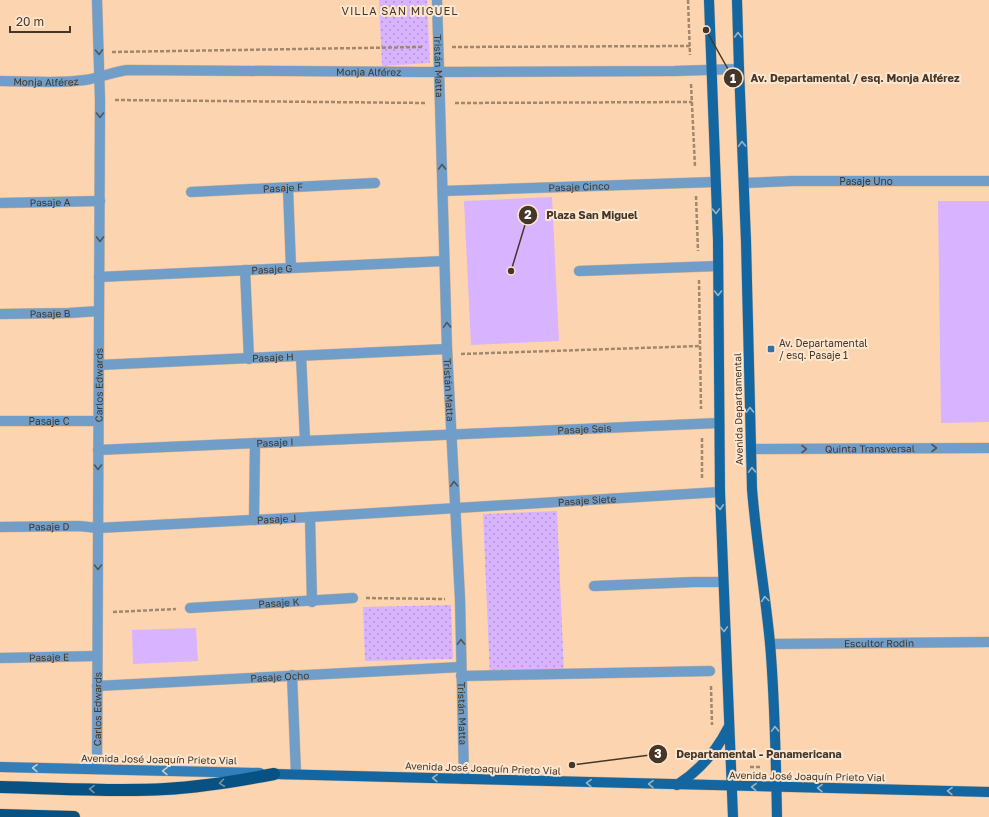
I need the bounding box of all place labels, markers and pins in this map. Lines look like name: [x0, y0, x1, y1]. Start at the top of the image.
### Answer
callout: Av. Departamental / esq. Monja Alférez: [723, 67, 968, 90]
callout: Plaza San Miguel: [518, 203, 645, 226]
place label: Av. Departamental / esq. Pasaje 1: [779, 337, 868, 361]
marker: Av. Departamental / esq. Pasaje 1: [766, 344, 776, 354]
callout: Departamental - Panamericana: [648, 743, 850, 766]

